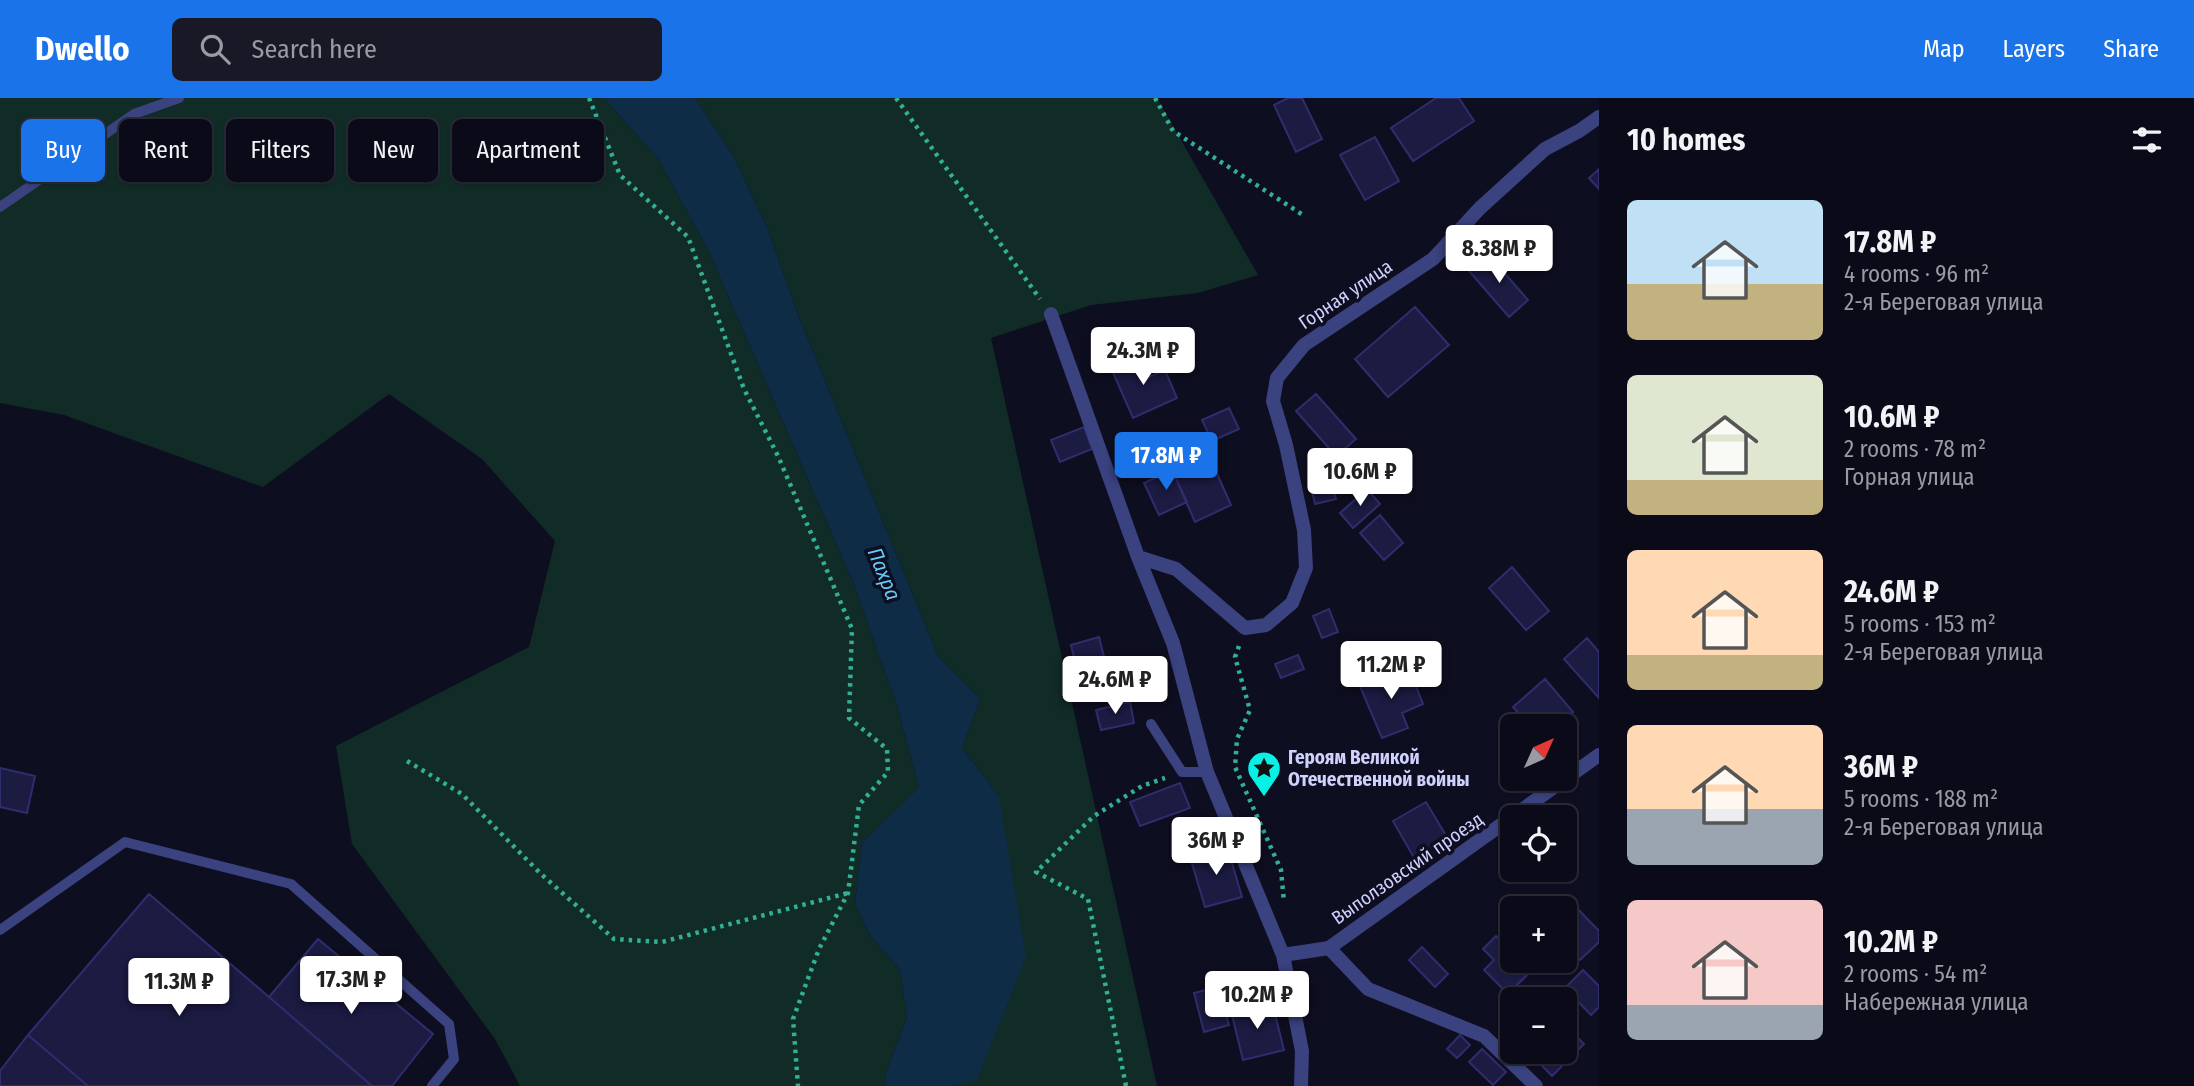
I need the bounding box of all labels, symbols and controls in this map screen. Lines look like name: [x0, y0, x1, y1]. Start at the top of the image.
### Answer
search box: [172, 18, 662, 81]
text: Dwello: [35, 29, 130, 69]
icon: search: [196, 30, 234, 68]
text: Search here: [252, 34, 377, 65]
text: Map: [1923, 35, 1965, 63]
text: Layers: [2003, 35, 2065, 63]
text: Share: [2103, 35, 2159, 63]
chip: Buy: [21, 119, 105, 182]
chip: Rent: [119, 119, 212, 182]
chip: Filters: [226, 119, 334, 182]
chip: New: [348, 119, 438, 182]
chip: Apartment: [452, 119, 604, 182]
icon: filters: [2128, 121, 2166, 159]
text: 10 homes: [1627, 122, 1745, 158]
text: 17.8M ₽: [1844, 224, 1936, 260]
pin: 8.38M ₽: [1434, 226, 1564, 285]
icon: home: [1683, 228, 1767, 312]
text: 8.38M ₽: [1462, 234, 1536, 262]
street label: Горная улица: [1294, 255, 1396, 334]
text: 4 rooms · 96 m²: [1844, 260, 1989, 288]
text: 2-я Береговая улица: [1844, 288, 2044, 316]
pin: 24.3M ₽: [1078, 328, 1208, 387]
text: 24.3M ₽: [1107, 336, 1179, 364]
text: 10.6M ₽: [1844, 399, 1939, 435]
icon: home: [1683, 403, 1767, 487]
pin: 17.8M ₽: [1101, 432, 1231, 492]
text: 2 rooms · 78 m²: [1844, 435, 1986, 463]
text: 17.8M ₽: [1131, 441, 1201, 469]
pin: 10.6M ₽: [1295, 448, 1425, 508]
text: 10.6M ₽: [1323, 457, 1397, 485]
text: Горная улица: [1844, 463, 1975, 491]
water label: Пахра: [862, 544, 906, 604]
text: 24.6M ₽: [1844, 574, 1939, 610]
icon: home: [1683, 578, 1767, 662]
text: 5 rooms · 153 m²: [1844, 610, 1996, 638]
text: 2-я Береговая улица: [1844, 638, 2044, 666]
pin: 11.2M ₽: [1326, 642, 1456, 701]
text: 11.2M ₽: [1357, 650, 1425, 678]
pin: 24.6M ₽: [1050, 656, 1180, 716]
text: 24.6M ₽: [1079, 665, 1151, 693]
north arrow: [1500, 714, 1577, 791]
map controls: [1500, 714, 1577, 1064]
place label: Героям Великой Отечественной войны: [1288, 746, 1470, 791]
place icon: Героям Великой Отечественной войны: [1245, 749, 1283, 798]
text: 36M ₽: [1844, 749, 1918, 785]
icon: home: [1683, 753, 1767, 837]
text: 5 rooms · 188 m²: [1844, 785, 1998, 813]
button: locate: [1500, 805, 1577, 882]
street label: Выползовский проезд: [1327, 808, 1487, 929]
text: 2-я Береговая улица: [1844, 813, 2044, 841]
pin: 36M ₽: [1167, 818, 1265, 877]
text: 36M ₽: [1188, 826, 1244, 854]
button: +: [1500, 896, 1577, 973]
text: 10.2M ₽: [1844, 924, 1938, 960]
icon: home: [1683, 928, 1767, 1012]
pin: 17.3M ₽: [286, 956, 416, 1016]
pin: 11.3M ₽: [114, 958, 244, 1018]
text: 2 rooms · 54 m²: [1844, 960, 1987, 988]
text: 17.3M ₽: [316, 965, 386, 993]
text: 11.3M ₽: [144, 967, 214, 995]
pin: 10.2M ₽: [1192, 972, 1322, 1031]
text: 10.2M ₽: [1221, 980, 1293, 1008]
button: −: [1500, 987, 1577, 1064]
text: Набережная улица: [1844, 988, 2029, 1016]

